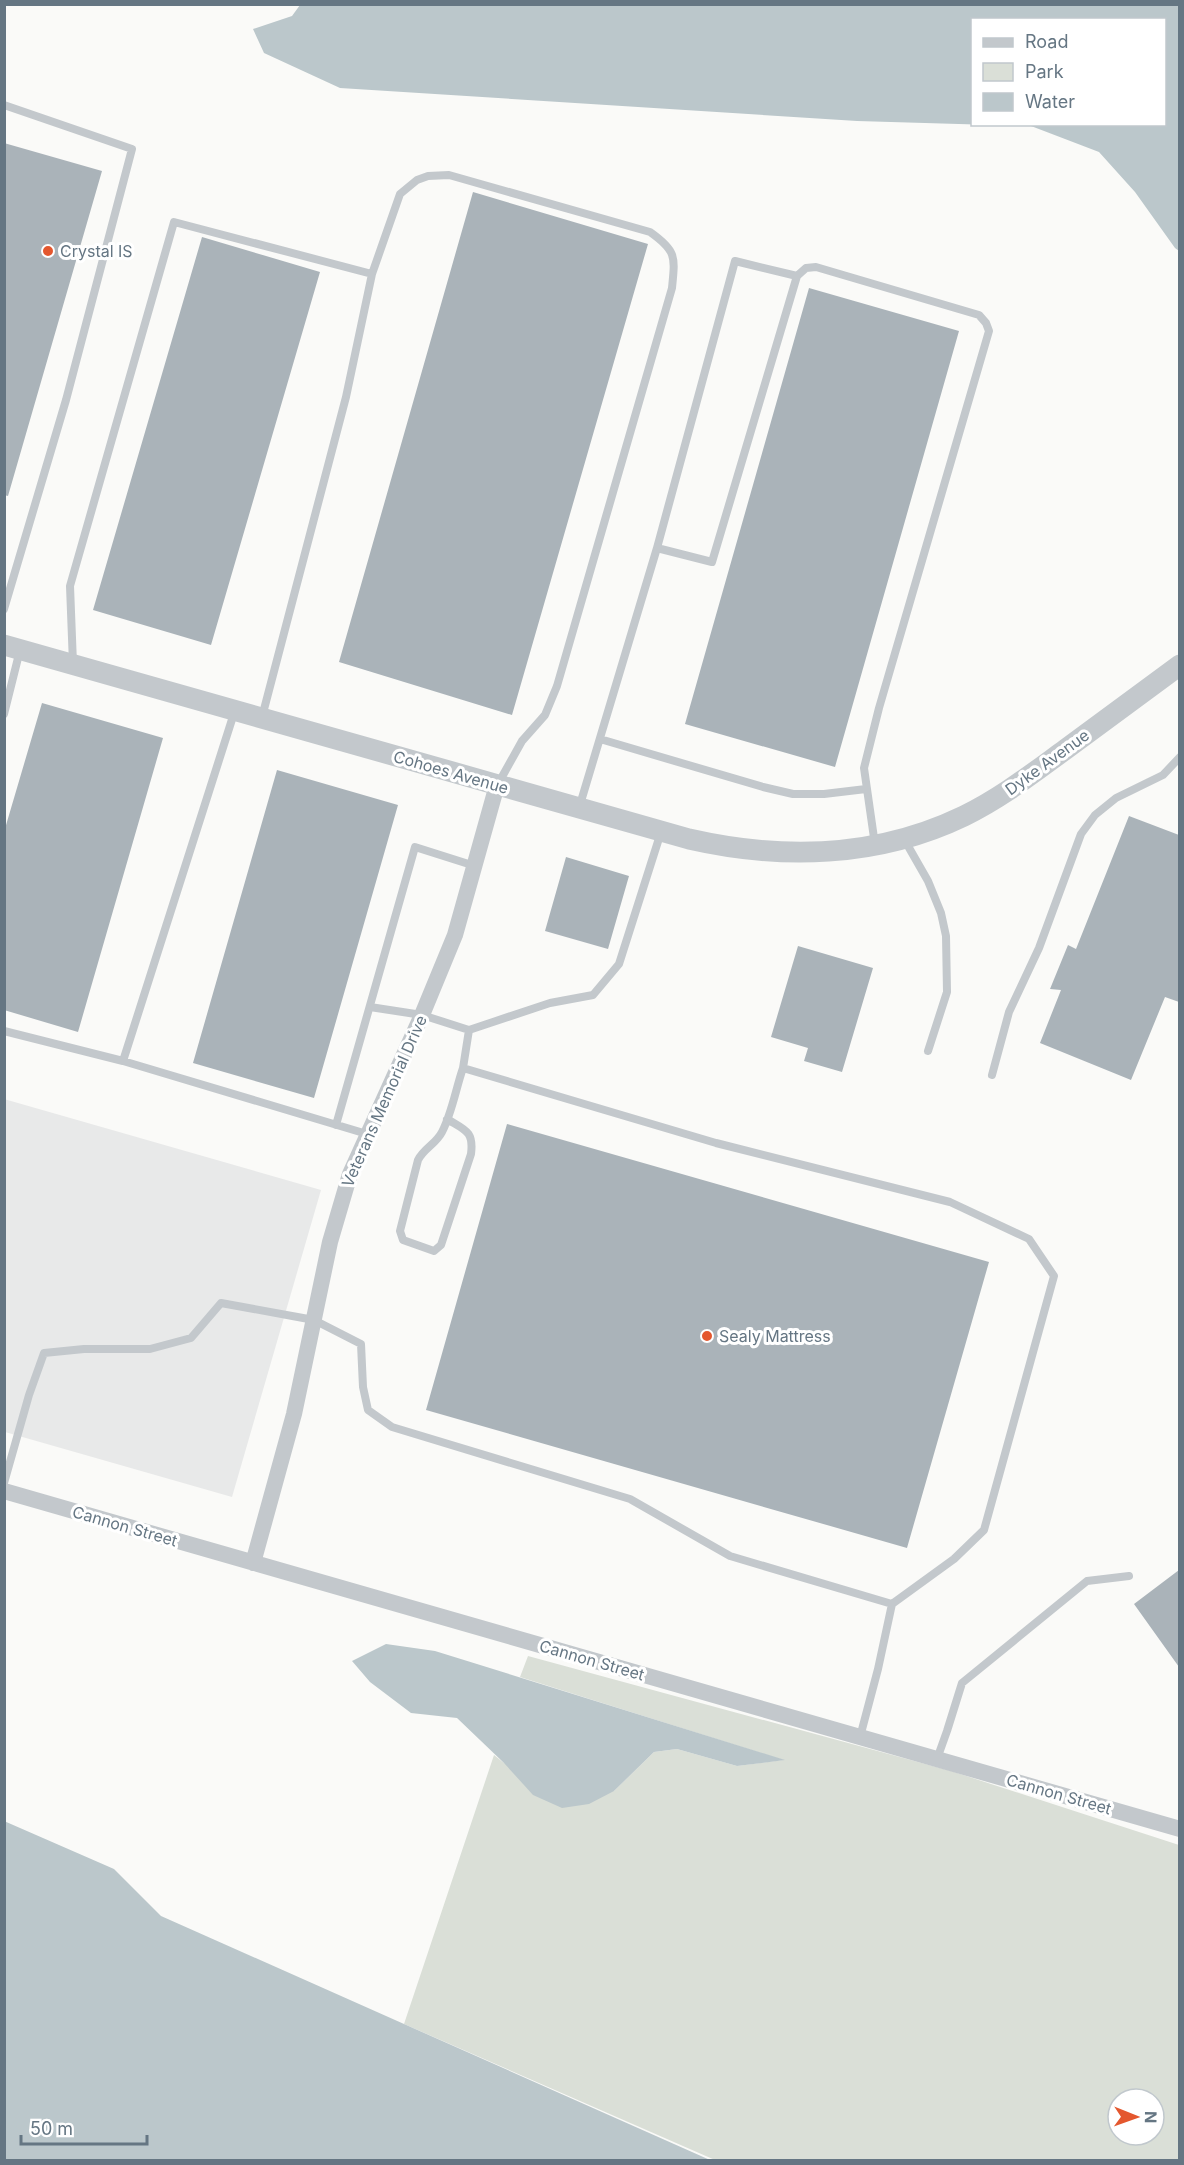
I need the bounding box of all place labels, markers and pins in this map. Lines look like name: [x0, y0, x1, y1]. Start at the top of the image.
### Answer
place label: Crystal IS: [60, 241, 133, 261]
marker: Crystal IS: [41, 244, 55, 258]
place label: Sealy Mattress: [719, 1326, 831, 1346]
marker: Sealy Mattress: [700, 1329, 714, 1343]

